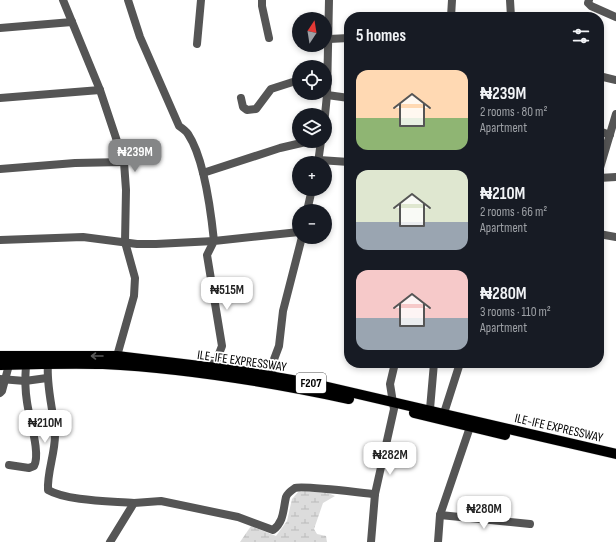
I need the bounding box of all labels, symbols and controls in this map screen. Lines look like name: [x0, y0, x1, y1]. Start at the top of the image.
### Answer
north arrow: [292, 12, 332, 52]
map controls: [292, 12, 332, 244]
icon: filters: [570, 25, 592, 47]
text: 5 homes: [356, 26, 406, 46]
button: locate: [292, 60, 332, 100]
text: ₦239M: [480, 84, 526, 104]
icon: home: [388, 86, 436, 134]
text: 2 rooms · 80 m²: [480, 104, 547, 120]
button: layers: [292, 108, 332, 148]
text: Apartment: [480, 120, 527, 136]
pin: ₦239M: [107, 139, 163, 173]
text: ₦239M: [117, 144, 153, 160]
button: +: [292, 156, 332, 196]
text: ₦210M: [480, 184, 525, 204]
icon: home: [388, 186, 436, 234]
button: −: [292, 204, 332, 244]
text: 2 rooms · 66 m²: [480, 204, 547, 220]
text: Apartment: [480, 220, 527, 236]
pin: ₦515M: [199, 277, 255, 311]
text: ₦515M: [210, 282, 244, 298]
text: ₦280M: [480, 284, 527, 304]
icon: home: [388, 286, 436, 334]
text: 3 rooms · 110 m²: [480, 304, 551, 320]
text: Apartment: [480, 320, 527, 336]
street label: ILE-IFE EXPRESSWAY: [196, 347, 288, 375]
one-way arrow: [91, 352, 104, 360]
road number: F207: [296, 373, 326, 393]
pin: ₦210M: [17, 410, 73, 444]
street label: ILE-IFE EXPRESSWAY: [513, 410, 605, 446]
text: ₦210M: [28, 415, 62, 431]
pin: ₦282M: [362, 442, 418, 476]
text: ₦282M: [372, 447, 408, 463]
pin: ₦280M: [456, 496, 512, 530]
text: ₦280M: [466, 501, 502, 517]

